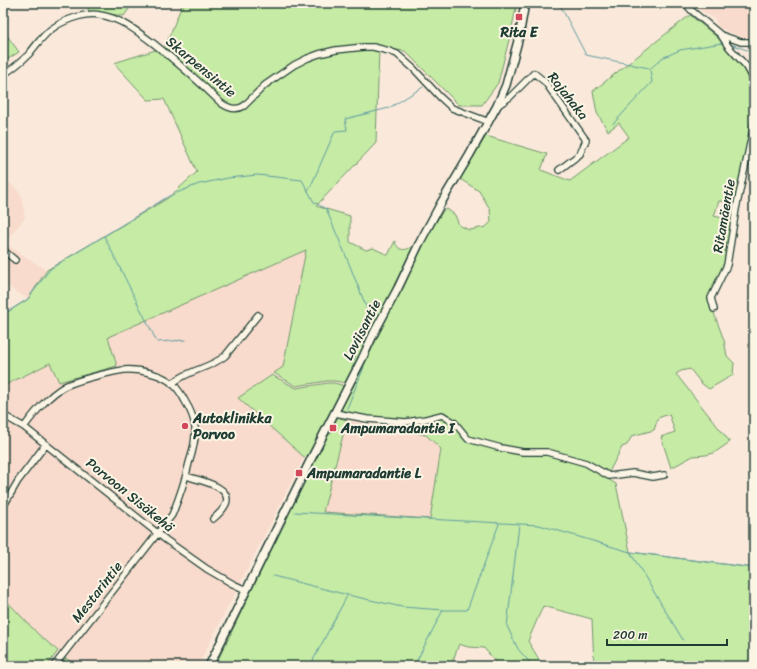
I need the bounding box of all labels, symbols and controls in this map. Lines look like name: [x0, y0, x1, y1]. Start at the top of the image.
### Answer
marker: Rita E: [514, 12, 524, 22]
place label: Rita E: [500, 20, 539, 45]
street label: Skarpensintie: [160, 30, 242, 104]
street label: Rajahaka: [541, 66, 595, 126]
street label: Ritamäentie: [705, 177, 743, 255]
street label: Loviisantie: [336, 295, 388, 365]
place label: Autoklinikka Porvoo: [192, 406, 272, 447]
place label: Ampumaradantie I: [340, 416, 456, 441]
marker: Autoklinikka Porvoo: [180, 421, 190, 431]
marker: Ampumaradantie I: [328, 423, 338, 433]
street label: Porvoon Sisäkehä: [80, 451, 181, 539]
place label: Ampumaradantie L: [306, 461, 422, 486]
marker: Ampumaradantie L: [294, 468, 304, 478]
street label: Mestarintie: [65, 556, 129, 628]
scale bar: [607, 621, 727, 647]
text: 200 m: [613, 624, 647, 646]

